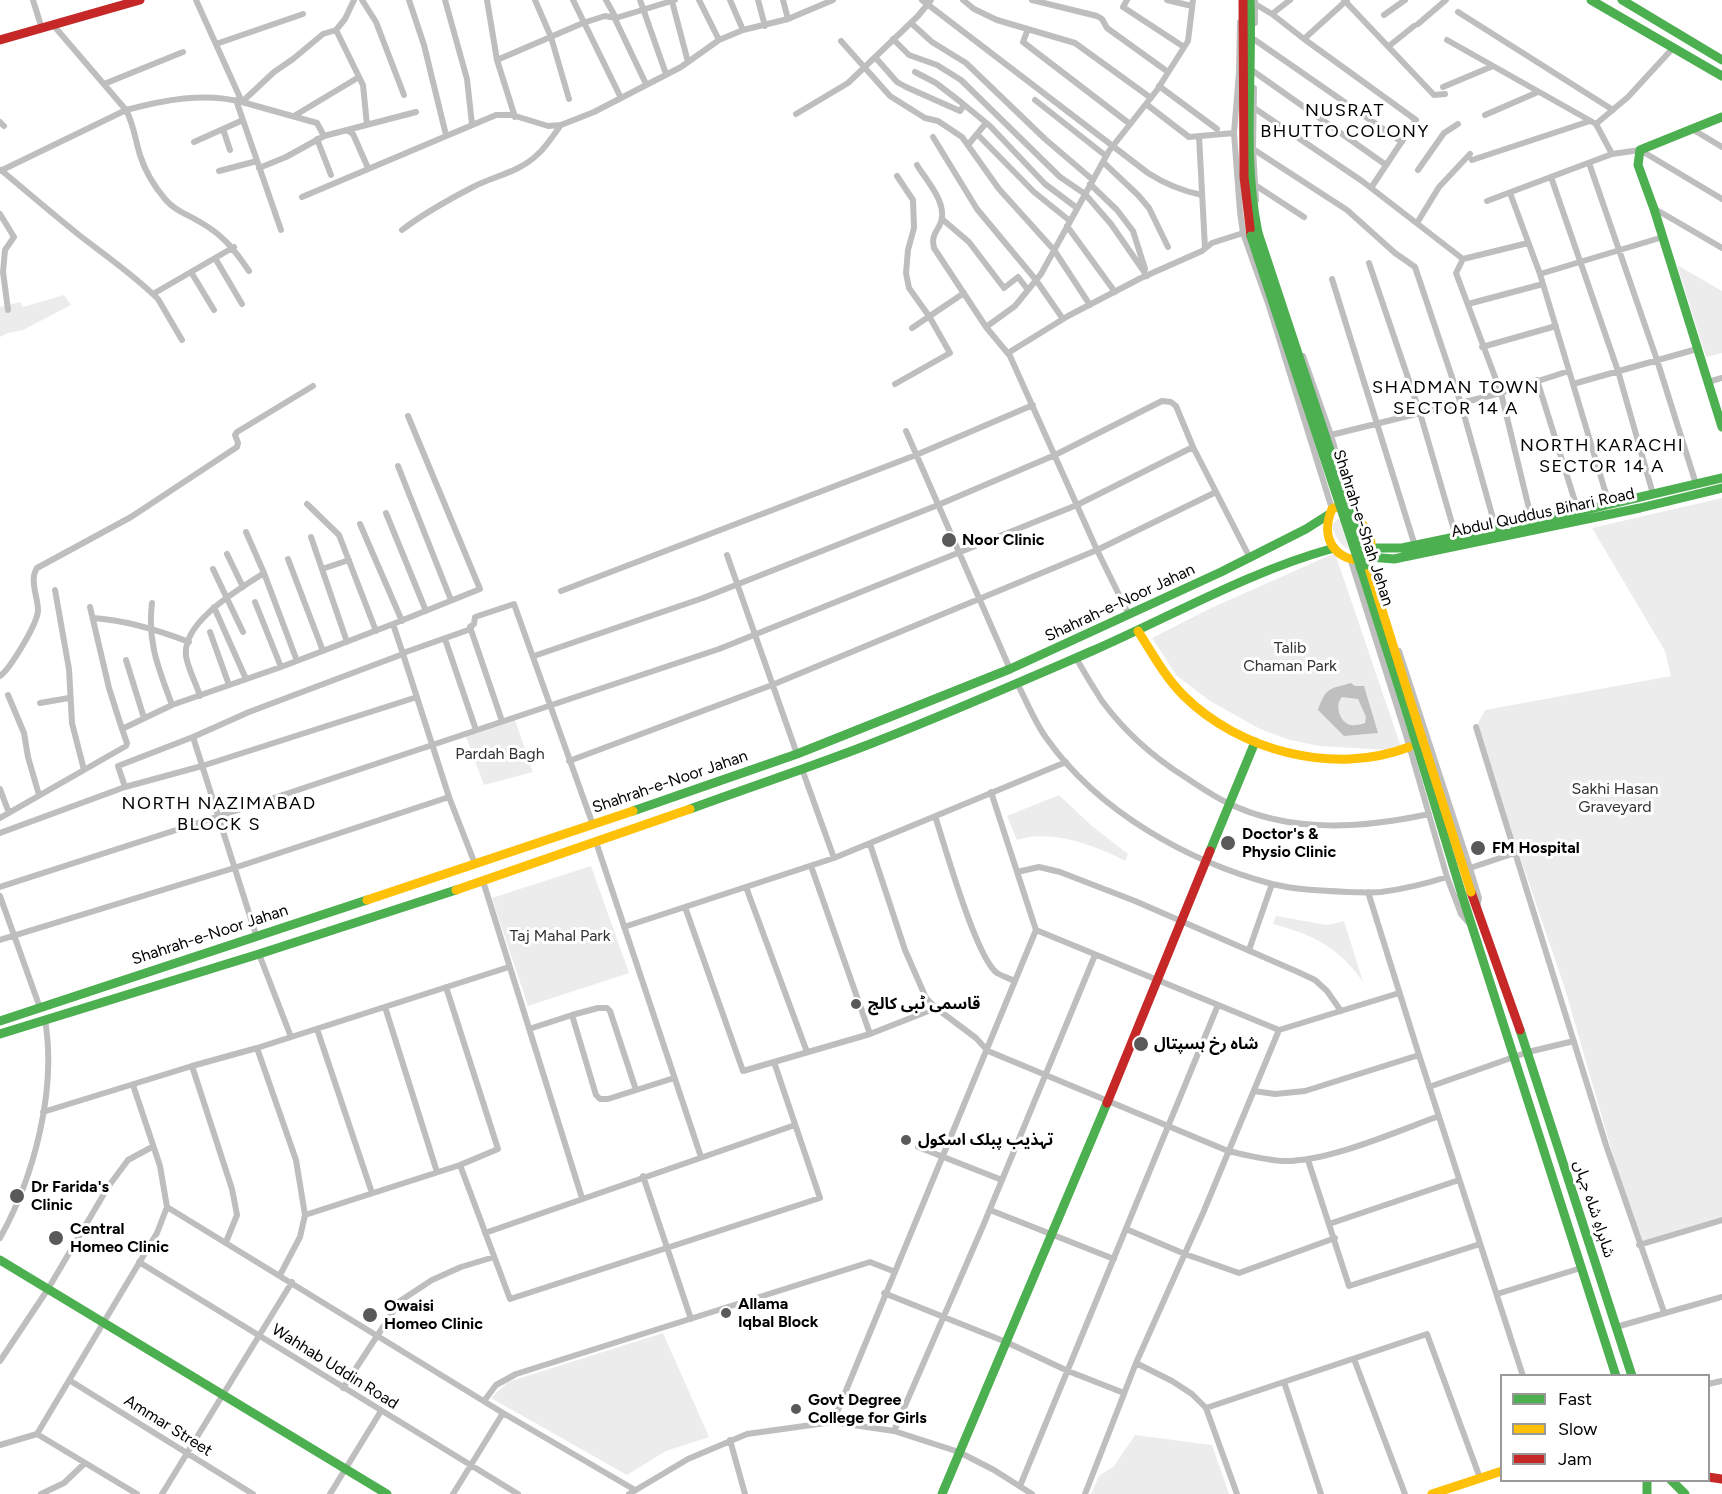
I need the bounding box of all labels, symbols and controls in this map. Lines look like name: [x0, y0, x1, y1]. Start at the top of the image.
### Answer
district label: NUSRAT BHUTTO COLONY: [1260, 100, 1430, 142]
district label: SHADMAN TOWN SECTOR 14 A: [1372, 377, 1540, 420]
district label: NORTH KARACHI SECTOR 14 A: [1520, 435, 1684, 478]
street label: Shahrah-e-Shah Jehan: [1329, 447, 1397, 609]
street label: Abdul Quddus Bihari Road: [1450, 484, 1636, 542]
place label: Noor Clinic: [962, 530, 1045, 550]
marker: Noor Clinic: [940, 531, 958, 549]
street label: Shahrah-e-Noor Jahan: [1042, 560, 1198, 646]
park label: Talib Chaman Park: [1243, 638, 1337, 676]
park label: Pardah Bagh: [455, 744, 545, 764]
street label: Shahrah-e-Noor Jahan: [590, 746, 750, 818]
park label: Sakhi Hasan Graveyard: [1571, 779, 1659, 817]
district label: NORTH NAZIMABAD BLOCK S: [121, 793, 317, 836]
place label: Doctor's & Physio Clinic: [1242, 824, 1336, 862]
marker: Doctor's & Physio Clinic: [1219, 834, 1237, 852]
place label: FM Hospital: [1492, 838, 1580, 858]
marker: FM Hospital: [1469, 839, 1487, 857]
street label: Shahrah-e-Noor Jahan: [129, 901, 291, 969]
park label: Taj Mahal Park: [510, 926, 610, 946]
place label: قاسمی ٹبی کالج: [868, 994, 980, 1014]
marker: قاسمی ٹبی کالج: [849, 997, 863, 1011]
place label: شاہ رخ ہسپتال: [1154, 1034, 1258, 1054]
marker: شاہ رخ ہسپتال: [1132, 1035, 1150, 1053]
place label: تہذیب پبلک اسکول: [918, 1130, 1053, 1150]
marker: تہذیب پبلک اسکول: [899, 1133, 913, 1147]
street label: شاہراہِ شاہ جہاں: [1569, 1158, 1619, 1260]
place label: Dr Farida's Clinic: [31, 1177, 109, 1215]
marker: Dr Farida's Clinic: [8, 1187, 26, 1205]
place label: Central Homeo Clinic: [70, 1219, 169, 1257]
marker: Central Homeo Clinic: [47, 1229, 65, 1247]
place label: Allama Iqbal Block: [738, 1294, 818, 1332]
place label: Owaisi Homeo Clinic: [384, 1296, 483, 1334]
marker: Owaisi Homeo Clinic: [361, 1306, 379, 1324]
marker: Allama Iqbal Block: [719, 1306, 733, 1320]
street label: Wahhab Uddin Road: [268, 1320, 402, 1414]
legend: [1500, 1374, 1710, 1482]
text: Fast: [1558, 1388, 1592, 1410]
place label: Govt Degree College for Girls: [808, 1390, 927, 1428]
street label: Ammar Street: [120, 1391, 216, 1461]
marker: Govt Degree College for Girls: [789, 1402, 803, 1416]
text: Slow: [1558, 1418, 1597, 1440]
text: Jam: [1558, 1448, 1592, 1470]

